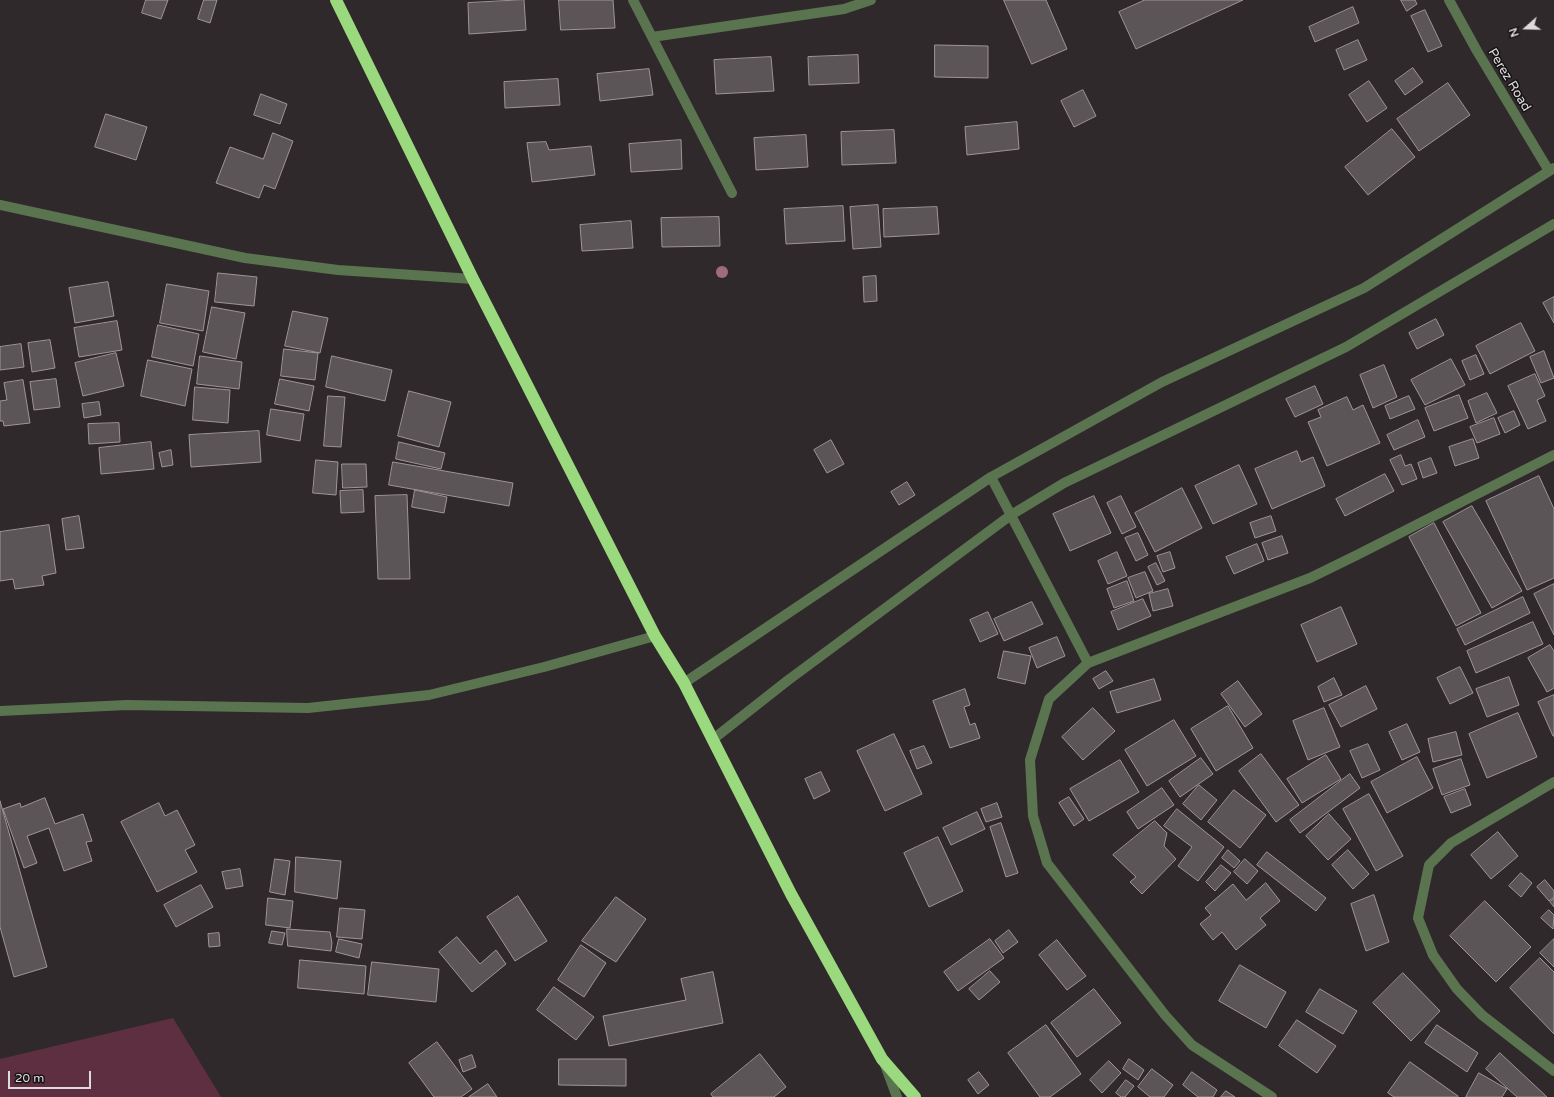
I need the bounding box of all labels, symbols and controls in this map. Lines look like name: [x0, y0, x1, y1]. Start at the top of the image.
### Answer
north arrow: [1506, 8, 1546, 48]
text: N: [1507, 26, 1522, 39]
street label: Perez Road: [1484, 46, 1534, 114]
scale bar: [10, 1063, 93, 1089]
text: 20 m: [15, 1071, 44, 1085]

